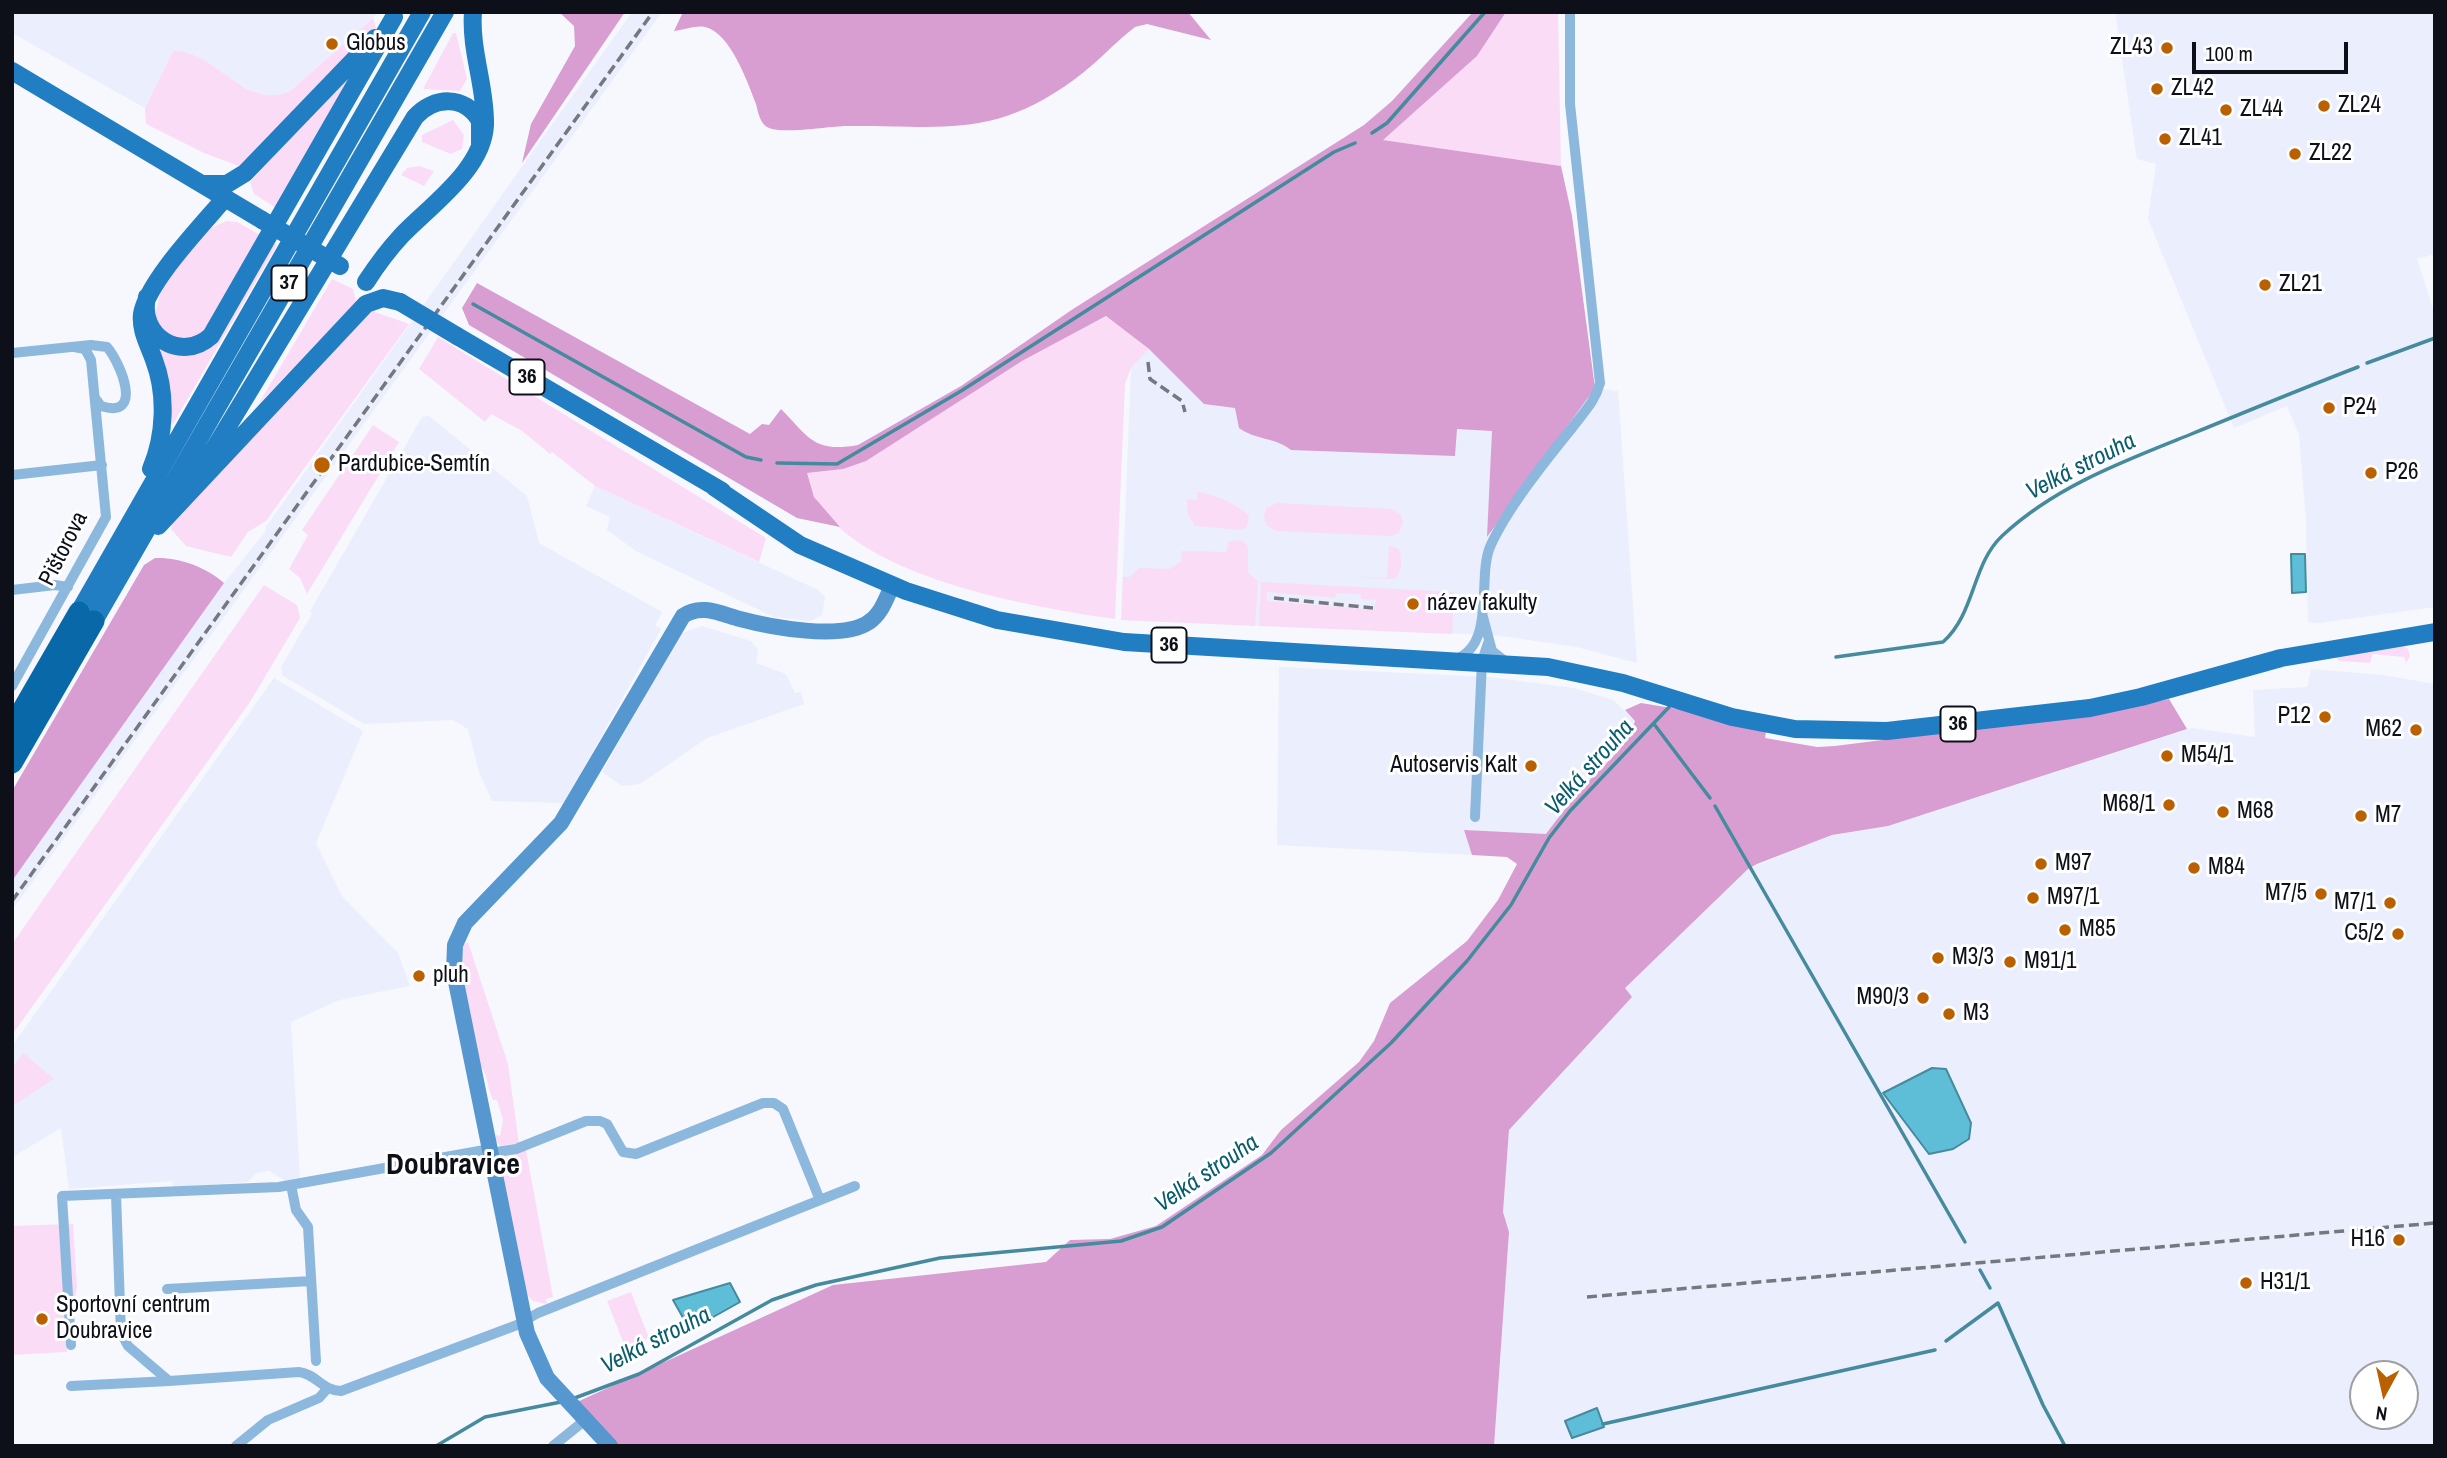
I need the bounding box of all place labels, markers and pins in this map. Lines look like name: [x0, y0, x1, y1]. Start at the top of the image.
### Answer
place label: Globus: [346, 30, 406, 58]
place label: ZL43: [2110, 34, 2153, 62]
marker: Globus: [324, 36, 340, 52]
marker: ZL43: [2159, 40, 2175, 56]
place label: ZL42: [2171, 75, 2214, 103]
marker: ZL42: [2149, 81, 2165, 97]
place label: ZL24: [2338, 92, 2381, 120]
place label: ZL44: [2240, 96, 2283, 124]
marker: ZL24: [2316, 98, 2332, 114]
marker: ZL44: [2218, 102, 2234, 118]
place label: ZL41: [2179, 125, 2222, 153]
marker: ZL41: [2157, 131, 2173, 147]
place label: ZL22: [2309, 140, 2352, 168]
marker: ZL22: [2287, 146, 2303, 162]
place label: ZL21: [2279, 271, 2322, 299]
marker: ZL21: [2257, 277, 2273, 293]
place label: P24: [2343, 394, 2377, 422]
marker: P24: [2321, 400, 2337, 416]
place label: Pardubice-Semtín: [338, 451, 490, 479]
marker: Pardubice-Semtín: [312, 455, 332, 475]
place label: P26: [2385, 459, 2419, 487]
marker: P26: [2363, 465, 2379, 481]
place label: název fakulty: [1427, 590, 1537, 618]
marker: název fakulty: [1405, 596, 1421, 612]
place label: P12: [2277, 703, 2311, 731]
marker: P12: [2317, 709, 2333, 725]
place label: M62: [2365, 716, 2402, 744]
marker: M62: [2408, 722, 2424, 738]
place label: M54/1: [2181, 742, 2233, 770]
marker: M54/1: [2159, 748, 2175, 764]
place label: Autoservis Kalt: [1390, 752, 1517, 780]
marker: Autoservis Kalt: [1523, 758, 1539, 774]
place label: M68/1: [2103, 791, 2155, 819]
marker: M68/1: [2161, 797, 2177, 813]
place label: M68: [2237, 798, 2274, 826]
place label: M7: [2375, 802, 2401, 830]
marker: M68: [2215, 804, 2231, 820]
marker: M7: [2353, 808, 2369, 824]
place label: M97: [2055, 850, 2092, 878]
place label: M84: [2208, 854, 2245, 882]
marker: M97: [2033, 856, 2049, 872]
marker: M84: [2186, 860, 2202, 876]
place label: M7/5: [2265, 880, 2307, 908]
place label: M97/1: [2047, 884, 2099, 912]
marker: M7/5: [2313, 886, 2329, 902]
place label: M7/1: [2334, 889, 2376, 917]
marker: M97/1: [2025, 890, 2041, 906]
marker: M7/1: [2382, 895, 2398, 911]
place label: M85: [2079, 916, 2116, 944]
place label: C5/2: [2344, 920, 2384, 948]
marker: M85: [2057, 922, 2073, 938]
marker: C5/2: [2390, 926, 2406, 942]
place label: M3/3: [1952, 944, 1994, 972]
place label: M91/1: [2024, 948, 2076, 976]
marker: M3/3: [1930, 950, 1946, 966]
marker: M91/1: [2002, 954, 2018, 970]
place label: pluh: [433, 962, 469, 990]
marker: pluh: [411, 968, 427, 984]
place label: M90/3: [1857, 984, 1909, 1012]
marker: M90/3: [1915, 990, 1931, 1006]
place label: M3: [1963, 1000, 1989, 1028]
marker: M3: [1941, 1006, 1957, 1022]
place label: H16: [2350, 1226, 2385, 1254]
marker: H16: [2391, 1232, 2407, 1248]
place label: H31/1: [2260, 1269, 2310, 1297]
marker: H31/1: [2238, 1275, 2254, 1291]
place label: Sportovní centrum Doubravice: [56, 1292, 210, 1346]
marker: Sportovní centrum Doubravice: [34, 1311, 50, 1327]

